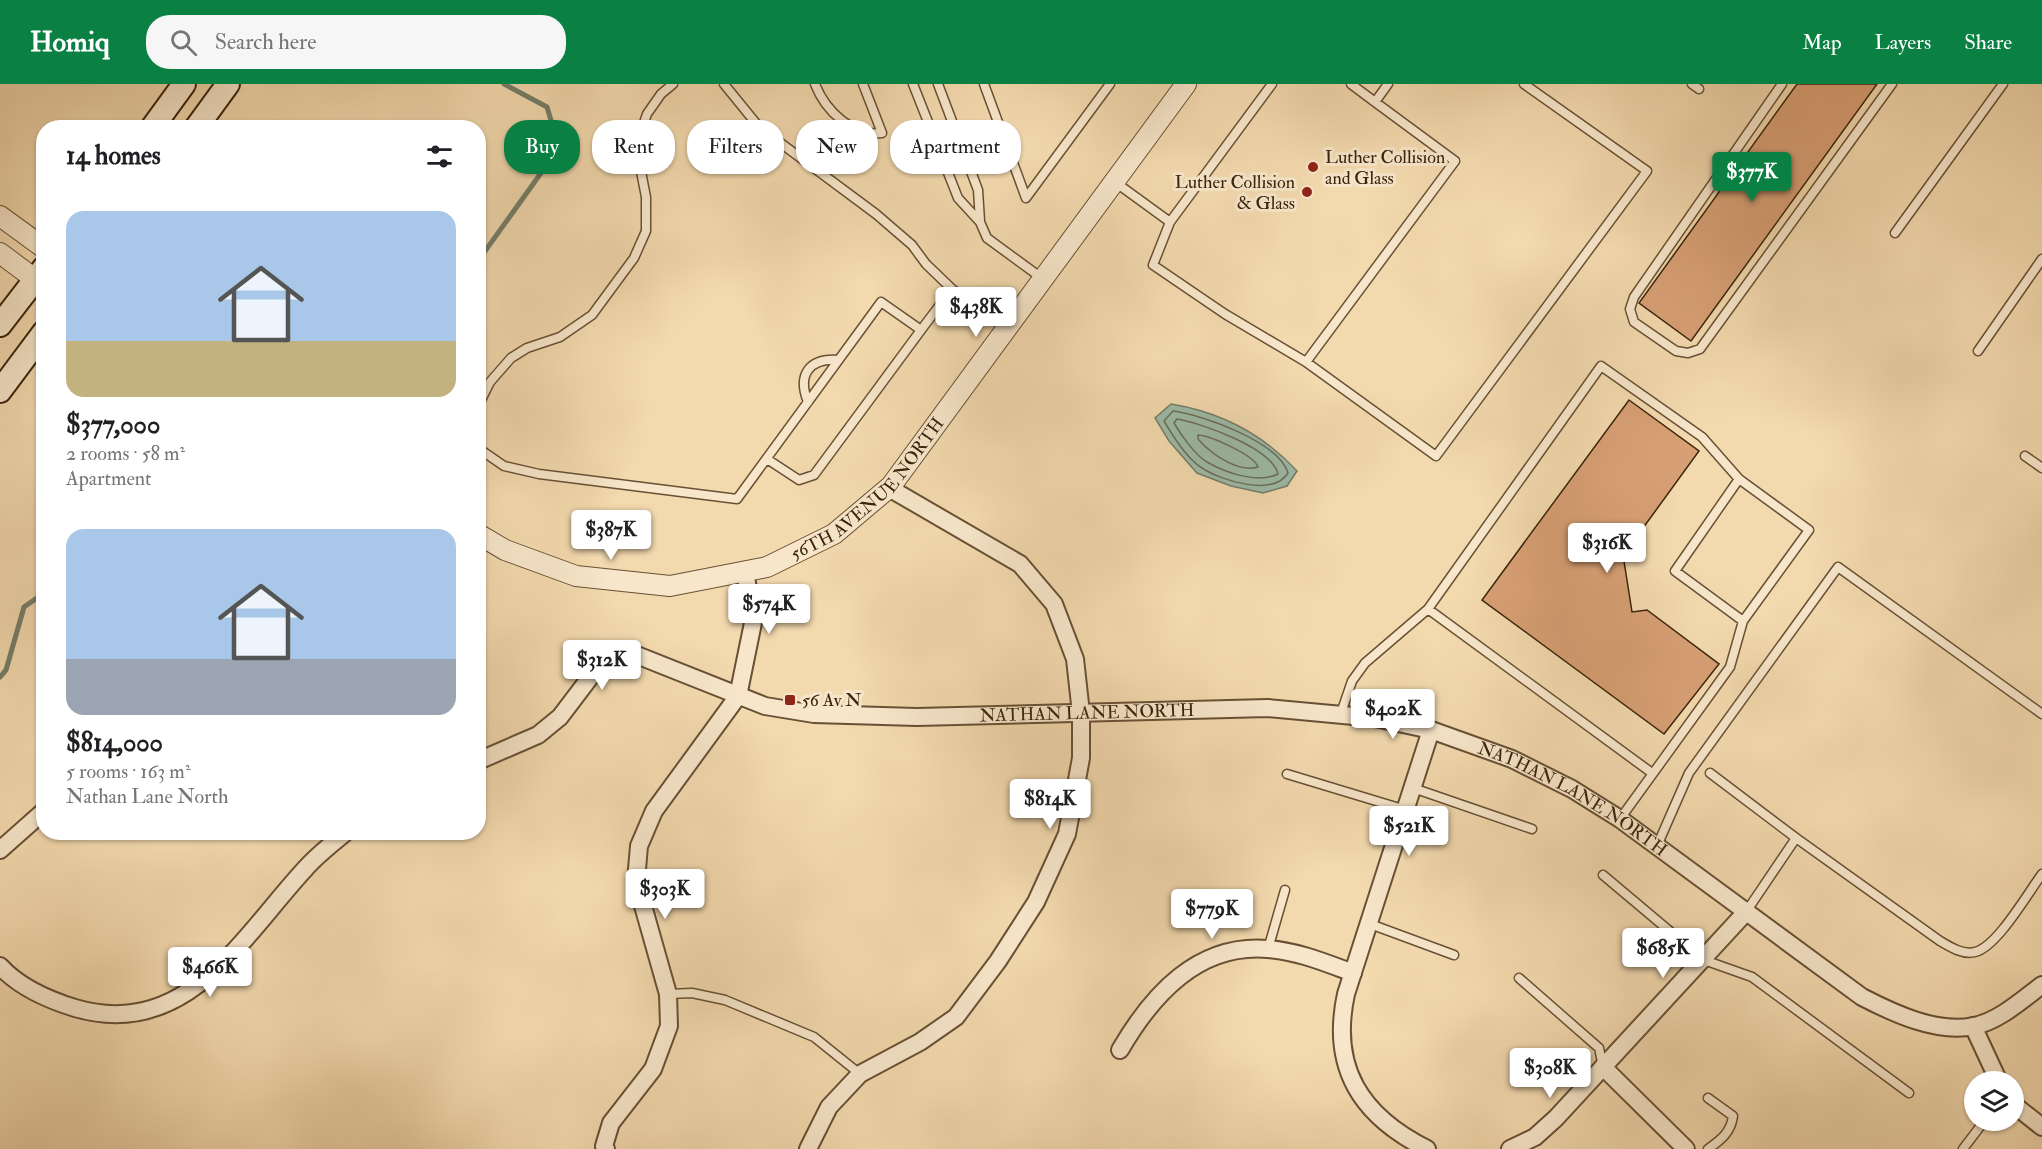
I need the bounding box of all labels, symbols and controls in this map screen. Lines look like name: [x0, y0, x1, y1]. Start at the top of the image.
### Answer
search box: [146, 15, 566, 69]
text: Homiq: [30, 25, 110, 60]
icon: search: [167, 26, 200, 59]
text: Search here: [215, 28, 316, 56]
text: Map: [1802, 29, 1842, 56]
text: Layers: [1875, 29, 1931, 56]
text: Share: [1964, 29, 2012, 56]
chip: Buy: [504, 120, 580, 174]
chip: Rent: [592, 120, 675, 174]
chip: Filters: [687, 120, 784, 174]
chip: New: [796, 120, 878, 174]
chip: Apartment: [890, 120, 1021, 174]
text: 14 homes: [66, 140, 161, 172]
icon: filters: [423, 140, 456, 173]
place label: Luther Collision and Glass: [1325, 146, 1445, 190]
pin: $377K: [1710, 152, 1794, 203]
text: $377K: [1726, 159, 1778, 184]
marker: Luther Collision and Glass: [1306, 160, 1320, 174]
place label: Luther Collision & Glass: [1175, 171, 1295, 215]
marker: Luther Collision & Glass: [1300, 185, 1314, 199]
icon: home: [207, 250, 315, 358]
pin: $438K: [934, 287, 1018, 338]
text: $438K: [949, 294, 1003, 319]
text: $377,000: [66, 409, 160, 441]
street label: 56TH AVENUE NORTH: [787, 413, 949, 566]
text: 2 rooms · 58 m²: [66, 441, 185, 466]
text: Apartment: [66, 466, 151, 491]
pin: $387K: [569, 510, 653, 561]
text: $387K: [585, 517, 637, 542]
pin: $316K: [1565, 523, 1649, 574]
text: $316K: [1582, 530, 1632, 555]
icon: home: [207, 568, 315, 676]
pin: $574K: [727, 584, 811, 635]
text: $574K: [742, 591, 796, 616]
pin: $312K: [560, 640, 644, 691]
text: $312K: [577, 647, 627, 672]
place label: 56 Av N: [802, 689, 861, 712]
pin: $402K: [1351, 689, 1435, 740]
marker: 56 Av N: [783, 693, 797, 707]
text: $402K: [1365, 696, 1421, 721]
street label: NATHAN LANE NORTH: [979, 699, 1195, 727]
text: $814,000: [66, 727, 163, 759]
street label: NATHAN LANE NORTH: [1475, 737, 1672, 862]
text: 5 rooms · 163 m²: [66, 759, 191, 784]
pin: $814K: [1008, 779, 1092, 830]
text: Nathan Lane North: [66, 784, 228, 809]
text: $814K: [1024, 786, 1076, 811]
pin: $521K: [1367, 806, 1451, 857]
text: $521K: [1383, 813, 1435, 838]
pin: $303K: [623, 869, 707, 920]
text: $303K: [640, 876, 690, 901]
pin: $779K: [1170, 889, 1254, 940]
text: $779K: [1185, 896, 1239, 921]
pin: $685K: [1621, 928, 1705, 979]
text: $685K: [1636, 935, 1690, 960]
pin: $466K: [168, 947, 252, 998]
text: $466K: [182, 954, 238, 979]
pin: $308K: [1508, 1048, 1592, 1099]
text: $308K: [1524, 1055, 1576, 1080]
map controls: [1964, 1071, 2024, 1131]
button: layers: [1964, 1071, 2024, 1131]

